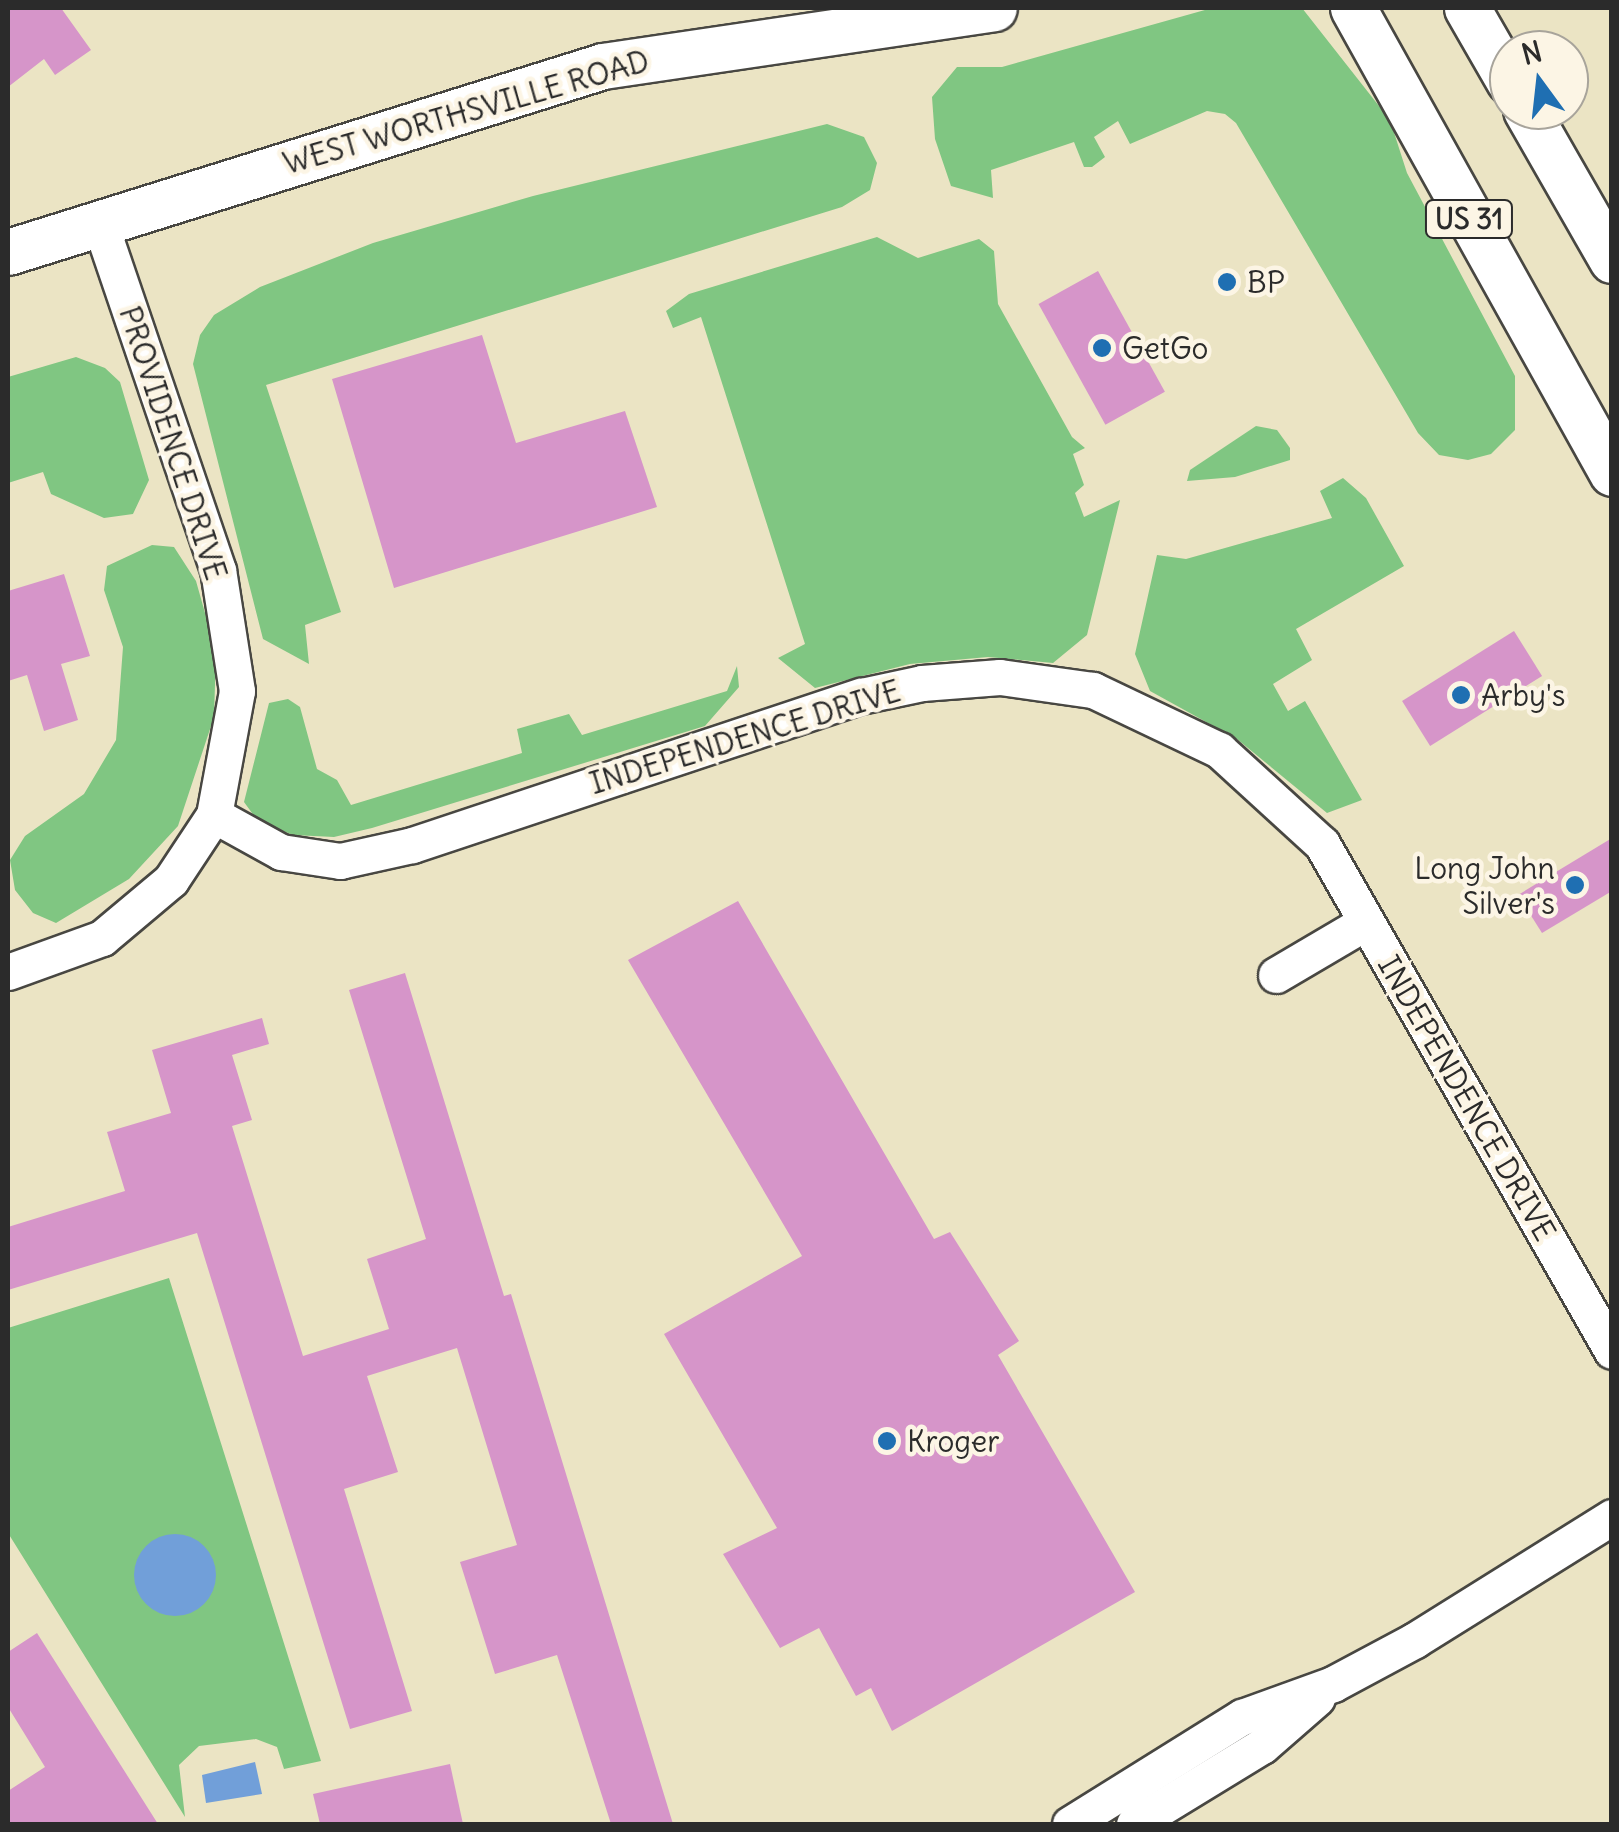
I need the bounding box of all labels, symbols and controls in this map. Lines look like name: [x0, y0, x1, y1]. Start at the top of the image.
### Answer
north arrow: [1489, 30, 1589, 130]
text: N: [1518, 33, 1546, 73]
street label: WEST WORTHSVILLE ROAD: [279, 42, 653, 182]
road number: US 31: [1424, 196, 1514, 242]
place label: BP: [1247, 264, 1285, 300]
marker: BP: [1216, 271, 1238, 293]
street label: PROVIDENCE DRIVE: [112, 302, 234, 584]
place label: GetGo: [1122, 330, 1208, 366]
marker: GetGo: [1091, 337, 1113, 359]
street label: INDEPENDENCE DRIVE: [585, 673, 905, 801]
place label: Arby's: [1481, 677, 1565, 713]
marker: Arby's: [1450, 684, 1472, 706]
place label: Long John Silver's: [1414, 850, 1555, 920]
marker: Long John Silver's: [1564, 874, 1586, 896]
street label: INDEPENDENCE DRIVE: [1371, 949, 1563, 1247]
place label: Kroger: [907, 1423, 1000, 1459]
marker: Kroger: [876, 1430, 898, 1452]

